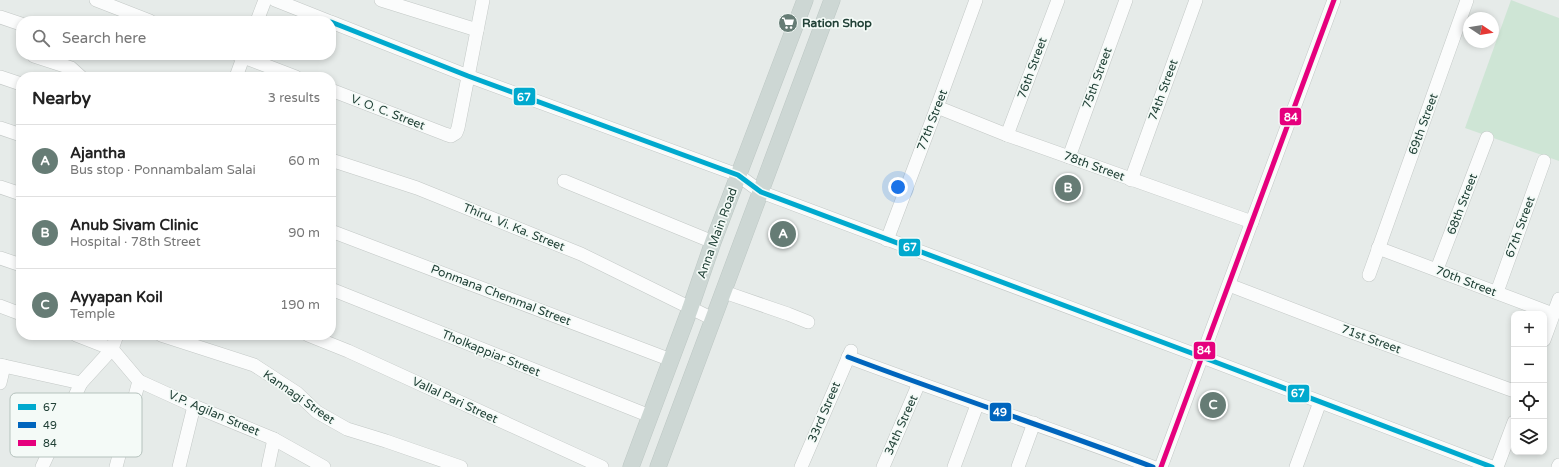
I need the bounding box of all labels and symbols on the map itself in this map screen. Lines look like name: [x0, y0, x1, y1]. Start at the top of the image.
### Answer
supermarket icon: Ration Shop: [777, 12, 799, 34]
north arrow: [1463, 12, 1499, 48]
place label: Ration Shop: [802, 16, 872, 31]
street label: 76th Street: [1014, 35, 1050, 101]
street label: 75th Street: [1079, 45, 1115, 111]
street label: 74th Street: [1145, 57, 1181, 123]
line badge: 67: [513, 87, 536, 106]
street label: 77th Street: [914, 87, 950, 153]
street label: V. O. C. Street: [349, 91, 427, 133]
text: 67: [517, 91, 531, 104]
street label: 69th Street: [1405, 91, 1441, 157]
line badge: 84: [1279, 107, 1302, 126]
text: 84: [1284, 111, 1298, 124]
street label: 78th Street: [1061, 148, 1127, 184]
street label: 68th Street: [1444, 171, 1480, 237]
pin: B: [1055, 173, 1081, 203]
your location: [888, 177, 908, 197]
street label: Anna Main Road: [694, 186, 740, 280]
street label: 67th Street: [1502, 194, 1538, 260]
street label: Thiru. Vi. Ka. Street: [461, 200, 567, 254]
pin: A: [770, 219, 796, 249]
line badge: 67: [898, 238, 921, 257]
text: 67: [903, 241, 917, 254]
street label: Ponmana Chemmal Street: [429, 262, 573, 328]
street label: 70th Street: [1433, 263, 1499, 299]
street label: 71st Street: [1339, 322, 1403, 356]
street label: Tholkappiar Street: [440, 327, 543, 379]
line badge: 84: [1193, 341, 1216, 360]
text: 84: [1197, 344, 1211, 357]
street label: Kannagi Street: [261, 367, 338, 427]
street label: Vallal Pari Street: [410, 374, 500, 426]
street label: 33rd Street: [805, 379, 843, 444]
line badge: 67: [1287, 384, 1310, 403]
street label: V.P. Agilan Street: [166, 387, 262, 439]
text: 67: [1291, 387, 1305, 400]
pin: C: [1200, 390, 1226, 420]
street label: 34th Street: [882, 392, 921, 457]
legend: [10, 393, 142, 457]
text: 67: [43, 401, 57, 414]
line badge: 49: [989, 402, 1012, 422]
text: 49: [993, 406, 1007, 419]
text: 49: [43, 419, 57, 432]
text: 84: [43, 437, 57, 450]

